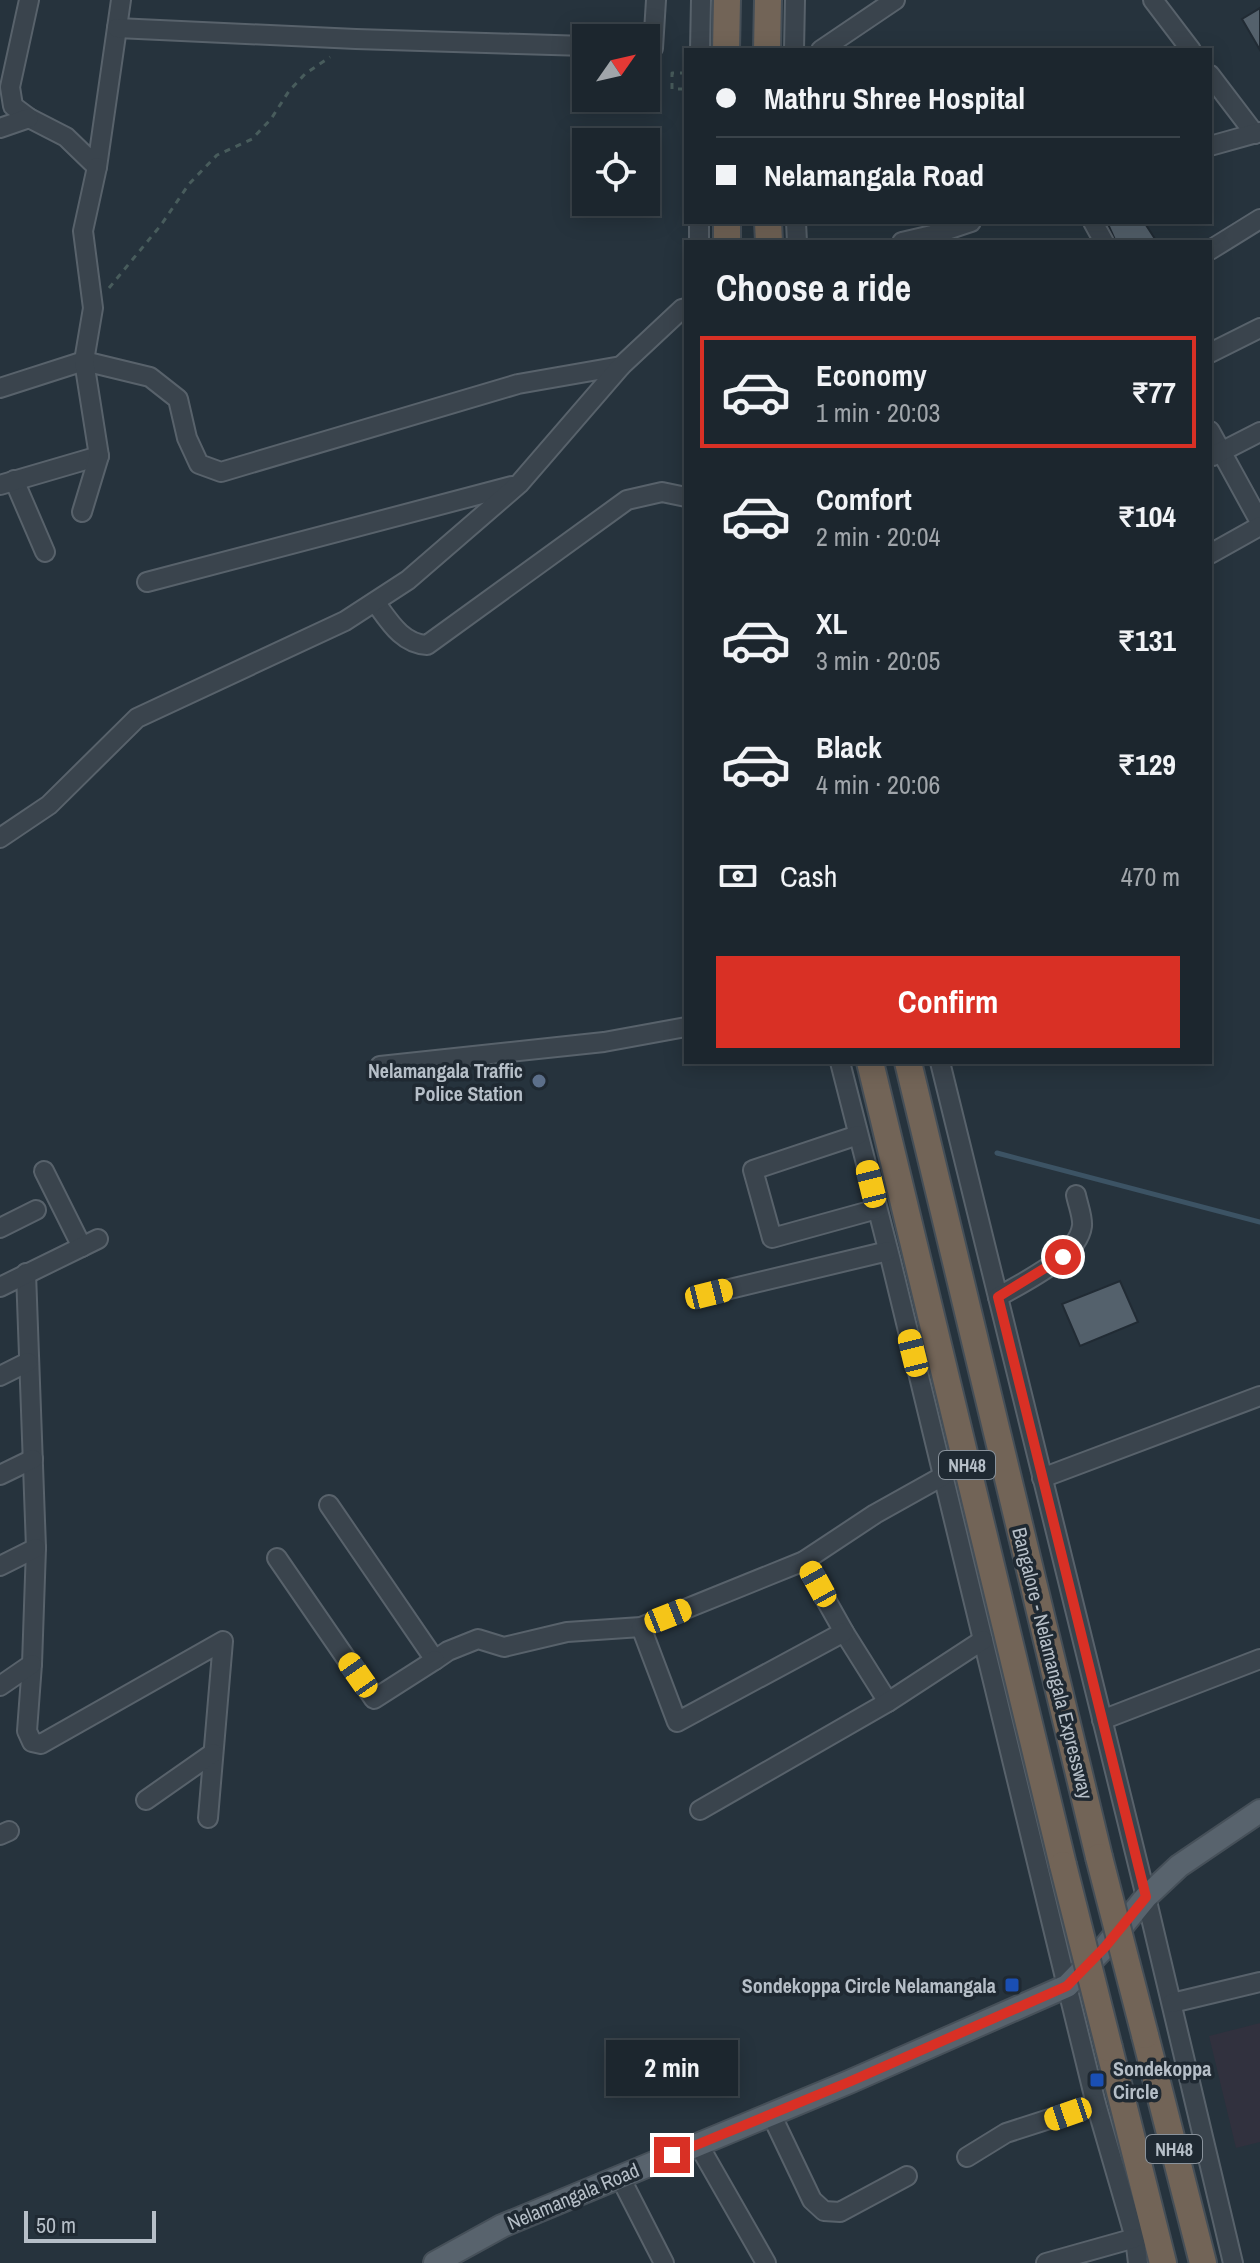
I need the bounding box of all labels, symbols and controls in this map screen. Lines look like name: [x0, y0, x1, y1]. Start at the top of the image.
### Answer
north arrow: [572, 24, 660, 112]
map controls: [572, 24, 660, 216]
text: Mathru Shree Hospital: [764, 78, 1025, 118]
button: locate: [572, 128, 660, 216]
text: Nelamangala Road: [764, 155, 984, 195]
text: Choose a ride: [716, 264, 911, 312]
text: Economy: [816, 355, 927, 395]
icon: car: [720, 356, 792, 428]
text: ₹77: [1131, 372, 1176, 412]
text: 1 min · 20:03: [816, 395, 940, 430]
text: Comfort: [816, 479, 912, 519]
icon: car: [720, 480, 792, 552]
text: ₹104: [1118, 496, 1176, 536]
text: 2 min · 20:04: [816, 519, 940, 554]
text: XL: [816, 603, 847, 643]
icon: car: [720, 604, 792, 676]
text: ₹131: [1118, 620, 1176, 660]
text: 3 min · 20:05: [816, 643, 940, 678]
text: Black: [816, 727, 882, 767]
icon: car: [720, 728, 792, 800]
text: ₹129: [1118, 744, 1176, 784]
text: 4 min · 20:06: [816, 767, 940, 802]
icon: cash: [716, 854, 760, 898]
text: Cash: [780, 856, 837, 896]
text: 470 m: [1121, 859, 1180, 894]
button: Confirm: [716, 956, 1180, 1048]
place label: Nelamangala Traffic Police Station: [368, 1057, 523, 1107]
marker: Nelamangala Traffic Police Station: [530, 1072, 548, 1090]
car: [854, 1158, 888, 1210]
route start: [1045, 1239, 1081, 1275]
car: [683, 1277, 735, 1311]
car: [896, 1327, 930, 1379]
road number: NH48: [939, 1451, 995, 1479]
street label: Bangalore - Nelamangala Expressway: [1006, 1524, 1100, 1802]
car: [796, 1557, 840, 1611]
car: [641, 1596, 695, 1636]
car: [334, 1648, 382, 1702]
place label: Sondekoppa Circle Nelamangala: [742, 1972, 996, 1999]
marker: Sondekoppa Circle Nelamangala: [1003, 1976, 1021, 1994]
callout: 2 min: [606, 2039, 738, 2095]
text: 2 min: [644, 2050, 700, 2085]
place label: Sondekoppa Circle: [1113, 2055, 1211, 2105]
marker: Sondekoppa Circle: [1088, 2071, 1106, 2089]
car: [1041, 2095, 1095, 2133]
road number: NH48: [1146, 2135, 1202, 2163]
route end: [654, 2137, 690, 2173]
street label: Nelamangala Road: [503, 2156, 643, 2236]
scale bar: [24, 2207, 156, 2243]
text: 50 m: [36, 2210, 76, 2240]

